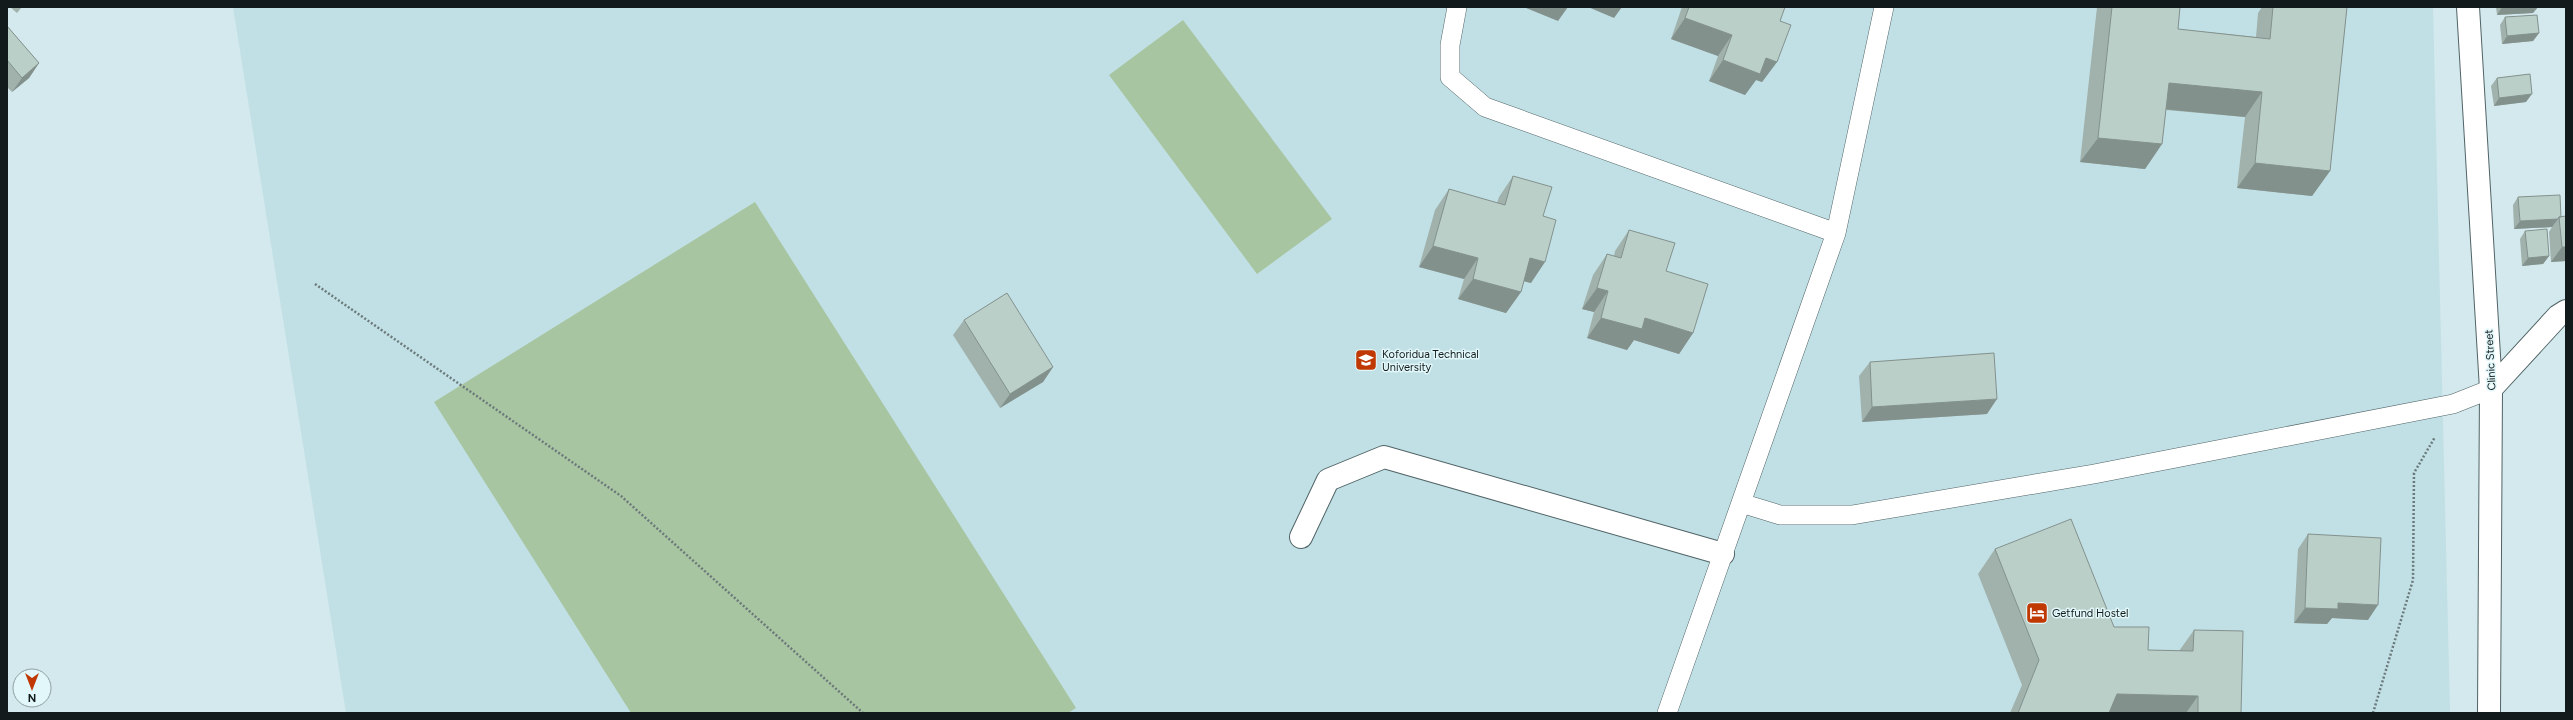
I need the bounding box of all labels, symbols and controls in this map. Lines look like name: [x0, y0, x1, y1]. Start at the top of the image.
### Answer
street label: Clinic Street: [2482, 329, 2499, 391]
school or university icon: Koforidua Technical University: [1353, 347, 1379, 373]
place label: Koforidua Technical University: [1382, 348, 1479, 374]
hotel icon: Getfund Hostel: [2024, 600, 2050, 626]
place label: Getfund Hostel: [2052, 607, 2128, 620]
north arrow: [12, 668, 52, 708]
text: N: [28, 691, 36, 704]

